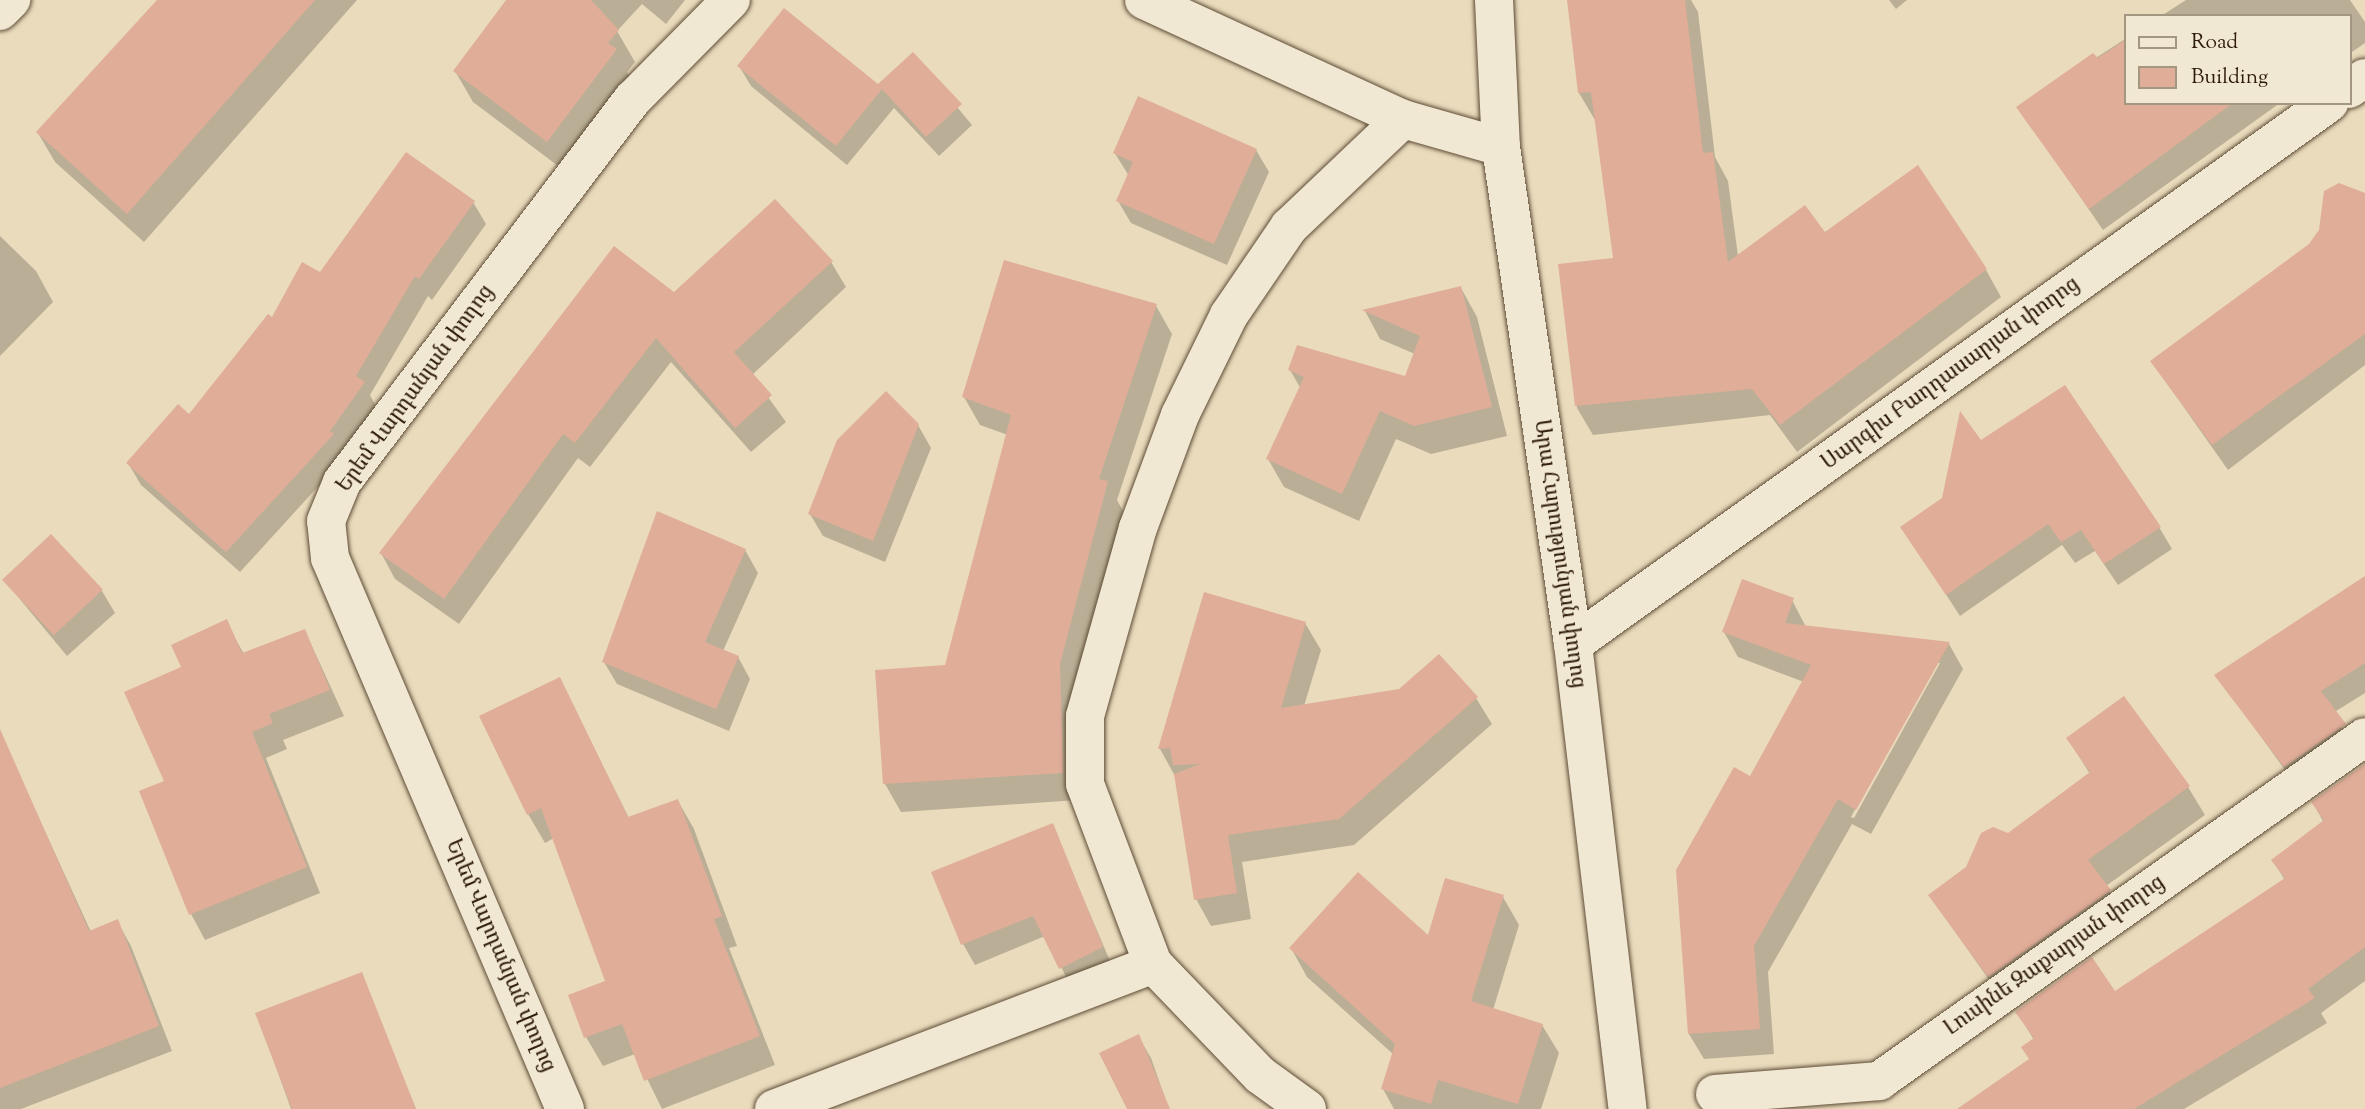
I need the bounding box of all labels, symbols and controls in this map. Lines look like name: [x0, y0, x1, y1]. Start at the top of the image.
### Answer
legend: [2124, 14, 2351, 105]
text: Road: [2191, 28, 2238, 58]
text: Building: [2191, 63, 2268, 93]
street label: Սարգիս Բաղդասարյան փողոց: [1817, 272, 2085, 476]
street label: Երեմ Վարդանյան փողոց: [332, 280, 500, 498]
street label: Արա Հարությունյան փողոց: [1528, 418, 1590, 690]
street label: Երեմ Վարդանյան փողոց: [439, 836, 561, 1076]
street label: Լուսինե Զաքարյան փողոց: [1940, 870, 2170, 1042]

